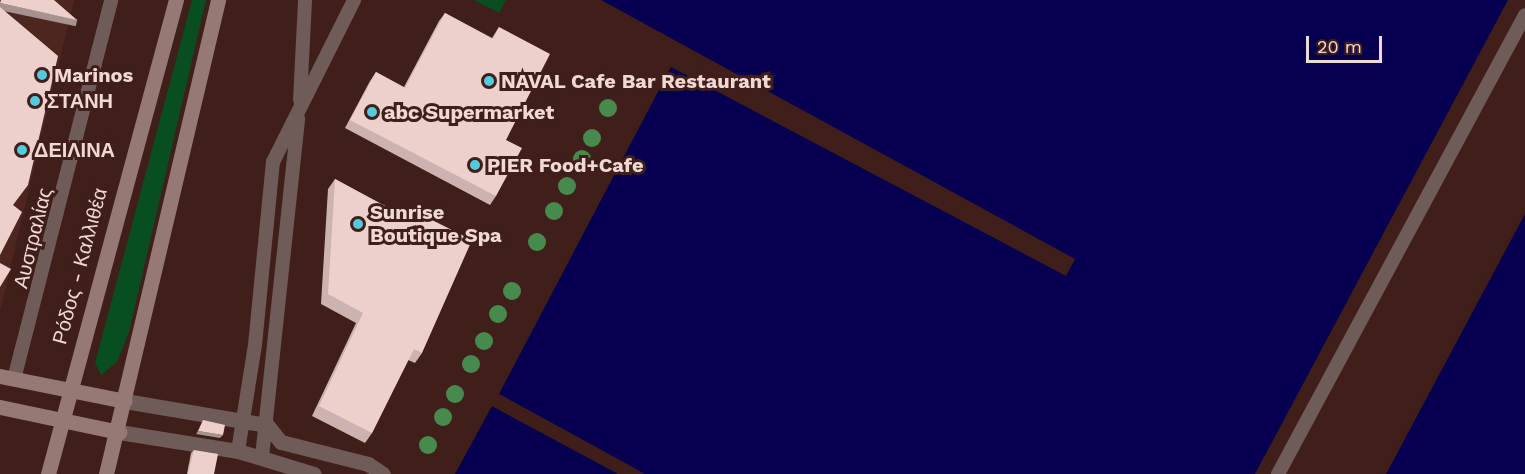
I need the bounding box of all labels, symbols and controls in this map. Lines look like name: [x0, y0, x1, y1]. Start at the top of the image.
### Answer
scale bar: [1309, 24, 1386, 62]
text: 20 m: [1317, 36, 1362, 57]
place label: Marinos: [54, 63, 133, 87]
marker: Marinos: [35, 68, 49, 82]
place label: NAVAL Cafe Bar Restaurant: [501, 69, 772, 93]
marker: NAVAL Cafe Bar Restaurant: [482, 74, 496, 88]
place label: ΣΤΑΝΗ: [47, 89, 113, 113]
marker: ΣΤΑΝΗ: [28, 94, 42, 108]
place label: abc Supermarket: [384, 100, 554, 124]
marker: abc Supermarket: [365, 105, 379, 119]
place label: ΔΕΙΛΙΝΑ: [34, 138, 115, 162]
marker: ΔΕΙΛΙΝΑ: [15, 143, 29, 157]
place label: PIER Food+Cafe: [487, 153, 644, 177]
marker: PIER Food+Cafe: [468, 158, 482, 172]
street label: Αυστραλίας: [9, 185, 57, 291]
street label: Ρόδος - Καλλιθέα: [48, 185, 112, 347]
place label: Sunrise Boutique Spa: [370, 201, 502, 248]
marker: Sunrise Boutique Spa: [351, 217, 365, 231]

